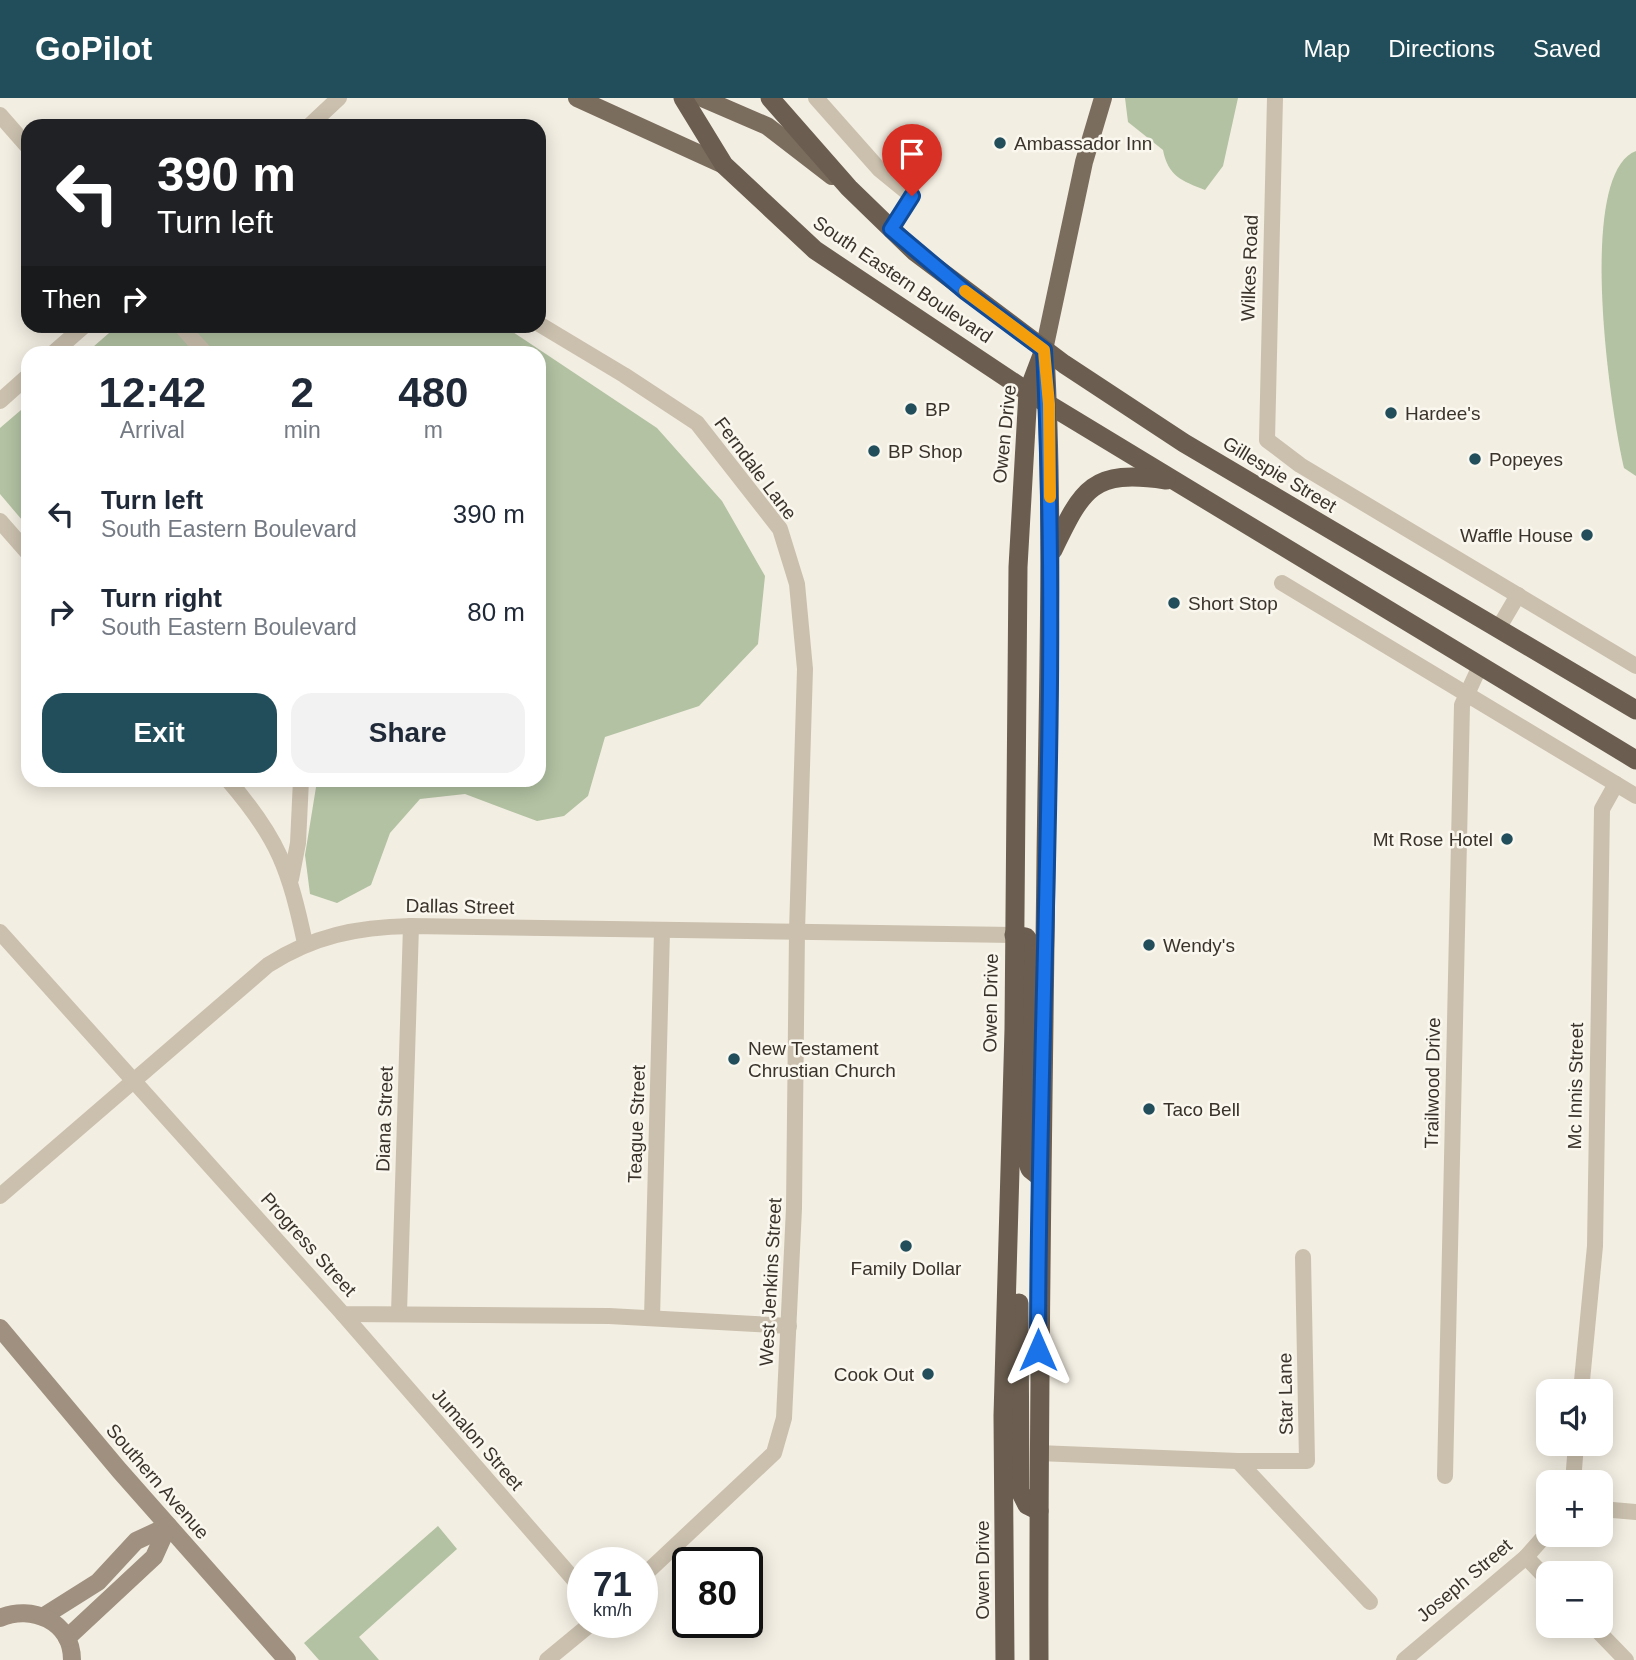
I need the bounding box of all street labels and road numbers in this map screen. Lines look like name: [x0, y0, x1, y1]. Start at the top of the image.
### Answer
street label: South Eastern Boulevard: [809, 212, 996, 347]
street label: Wilkes Road: [1237, 214, 1262, 322]
street label: Owen Drive: [989, 384, 1020, 485]
street label: Ferndale Lane: [710, 413, 801, 524]
street label: Gillespie Street: [1219, 432, 1341, 517]
street label: Dallas Street: [405, 895, 515, 918]
street label: Owen Drive: [979, 953, 1002, 1053]
street label: Trailwood Drive: [1421, 1017, 1444, 1149]
street label: Mc Innis Street: [1564, 1022, 1587, 1150]
street label: Teague Street: [624, 1064, 649, 1184]
street label: Diana Street: [372, 1065, 397, 1172]
street label: Progress Street: [257, 1188, 361, 1301]
street label: West Jenkins Street: [756, 1197, 785, 1367]
street label: Star Lane: [1274, 1353, 1297, 1435]
street label: Jumalon Street: [428, 1384, 528, 1495]
street label: Southern Avenue: [102, 1420, 213, 1543]
street label: Owen Drive: [972, 1520, 993, 1620]
street label: Joseph Street: [1413, 1534, 1517, 1626]

